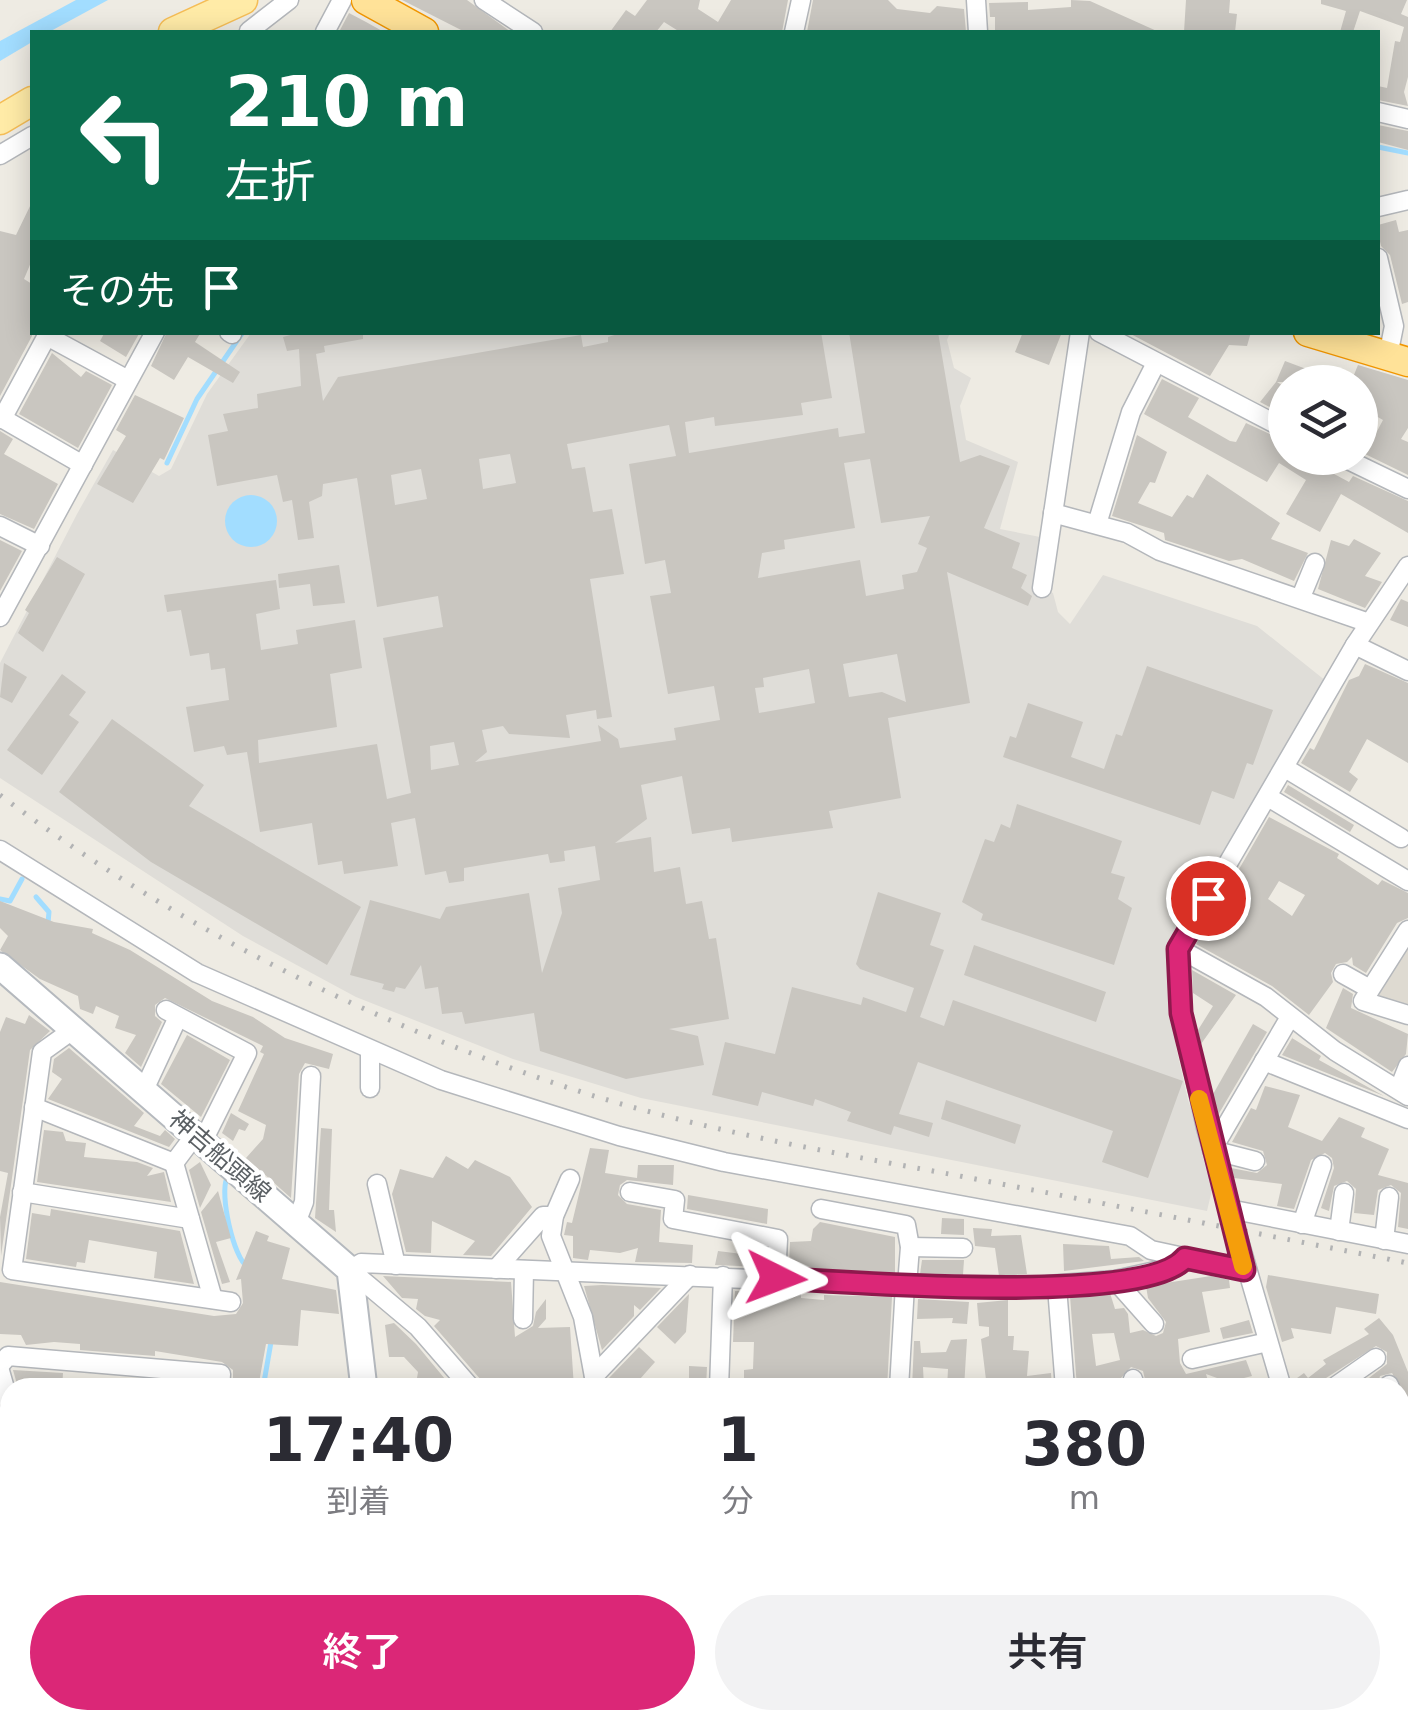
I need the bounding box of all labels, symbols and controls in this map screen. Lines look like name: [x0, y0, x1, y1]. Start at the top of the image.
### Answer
text: 210 m: [225, 61, 468, 143]
icon: left: [60, 70, 190, 200]
text: 左折: [225, 155, 315, 208]
icon: arrive: [194, 260, 249, 315]
text: その先: [60, 269, 174, 313]
map controls: [1268, 365, 1378, 475]
button: layers: [1268, 365, 1378, 475]
pin: [1166, 856, 1251, 941]
icon: arrive: [1181, 871, 1236, 926]
street label: 神吉船頭線: [163, 1104, 277, 1208]
position arrow: [724, 1226, 828, 1330]
text: 17:40: [263, 1405, 454, 1475]
text: 1: [717, 1405, 759, 1475]
text: 380: [1022, 1409, 1147, 1479]
text: m: [1069, 1479, 1100, 1517]
text: 到着: [326, 1482, 391, 1520]
text: 分: [722, 1482, 754, 1520]
button: 終了: [30, 1595, 695, 1710]
button: 共有: [715, 1595, 1380, 1710]

